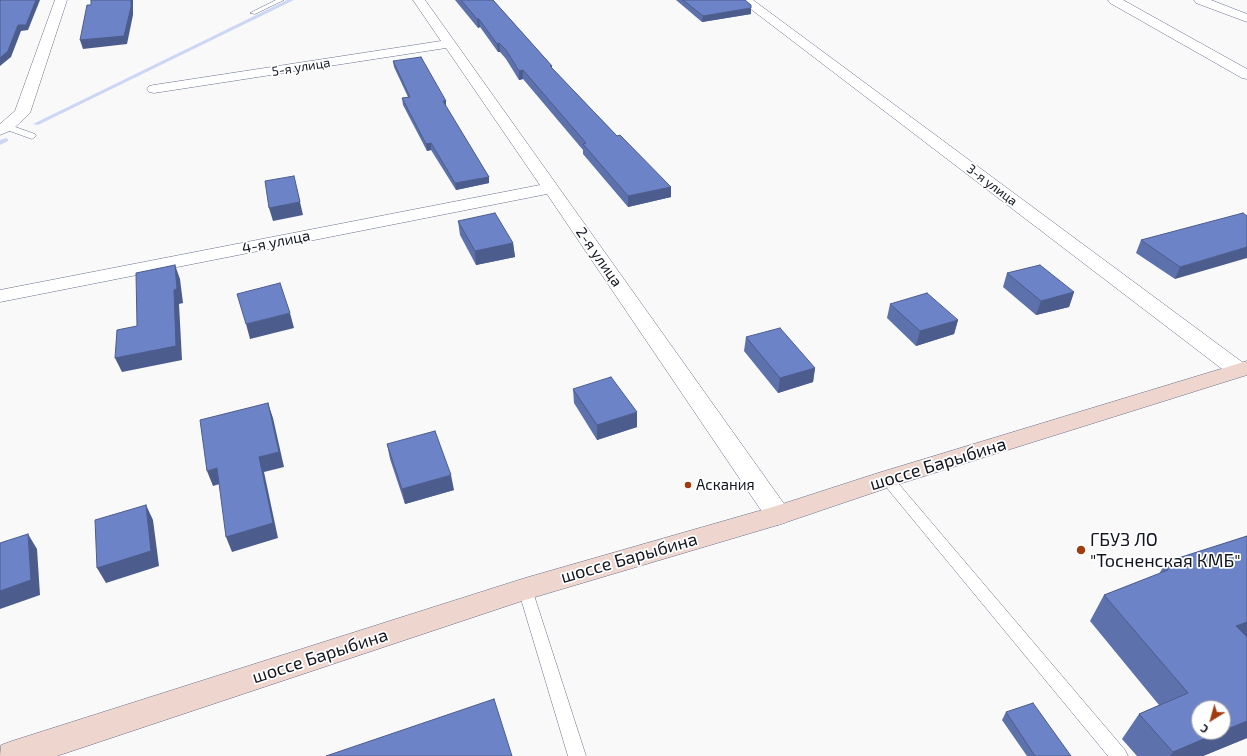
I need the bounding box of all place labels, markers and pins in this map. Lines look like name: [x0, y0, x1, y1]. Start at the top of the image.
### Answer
place label: Аскания: [696, 476, 755, 494]
marker: Аскания: [683, 480, 693, 490]
place label: ГБУЗ ЛО "Тосненская КМБ": [1090, 529, 1241, 572]
marker: ГБУЗ ЛО "Тосненская КМБ": [1075, 544, 1087, 556]

